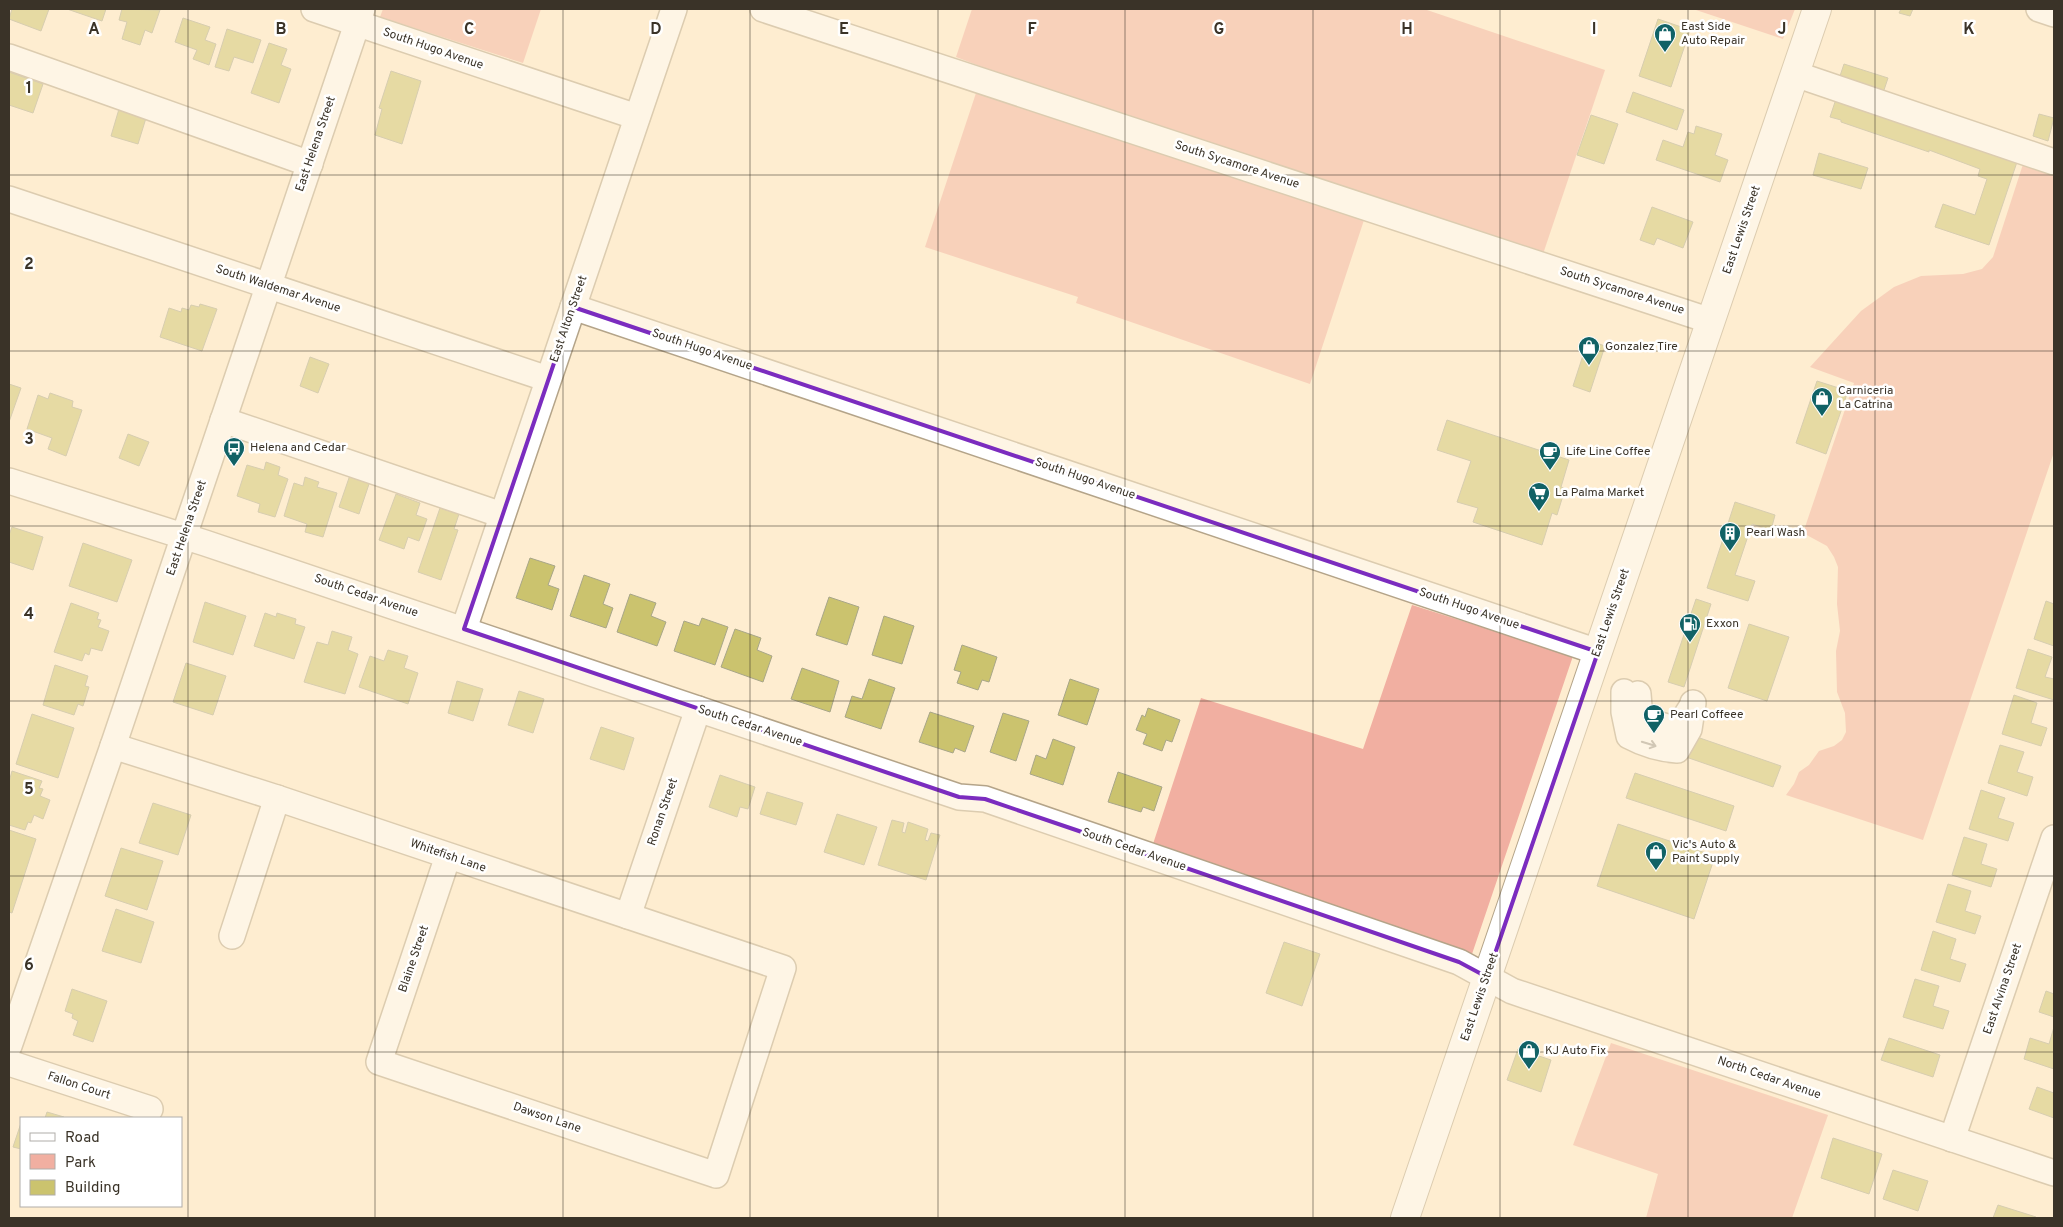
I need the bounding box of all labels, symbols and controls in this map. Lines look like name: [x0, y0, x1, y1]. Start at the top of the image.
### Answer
place label: East Side Auto Repair: [1681, 19, 1745, 49]
text: A: [88, 20, 100, 40]
text: B: [275, 20, 287, 40]
text: C: [464, 20, 474, 40]
text: D: [650, 20, 662, 40]
text: E: [839, 20, 849, 40]
text: F: [1027, 20, 1037, 40]
text: G: [1214, 20, 1224, 40]
text: H: [1401, 20, 1413, 40]
text: I: [1592, 20, 1596, 40]
text: J: [1778, 20, 1786, 40]
text: K: [1963, 20, 1975, 40]
shop icon: East Side Auto Repair: [1653, 22, 1677, 53]
street label: South Hugo Avenue: [381, 24, 485, 74]
text: 1: [26, 79, 32, 99]
street label: East Helena Street: [292, 94, 340, 194]
street label: South Sycamore Avenue: [1173, 137, 1301, 193]
street label: East Lewis Street: [1719, 184, 1765, 276]
text: 2: [24, 255, 34, 275]
street label: South Waldemar Avenue: [214, 261, 342, 317]
street label: South Sycamore Avenue: [1558, 263, 1686, 319]
street label: East Alton Street: [547, 273, 591, 365]
street label: South Hugo Avenue: [650, 325, 754, 375]
shop icon: Gonzalez Tire: [1577, 335, 1601, 366]
place label: Gonzalez Tire: [1605, 339, 1678, 355]
place label: Carniceria La Catrina: [1838, 383, 1893, 413]
shop icon: Carniceria La Catrina: [1810, 386, 1834, 417]
text: 3: [24, 430, 34, 450]
bus stop icon: Helena and Cedar: [222, 436, 246, 467]
place label: Helena and Cedar: [250, 440, 346, 456]
cafe icon: Life Line Coffee: [1538, 440, 1562, 471]
place label: Life Line Coffee: [1566, 444, 1650, 460]
street label: South Hugo Avenue: [1033, 454, 1137, 504]
street label: East Helena Street: [163, 478, 211, 578]
supermarket icon: La Palma Market: [1527, 481, 1551, 512]
place label: La Palma Market: [1555, 485, 1644, 501]
building icon: Pearl Wash: [1718, 521, 1742, 552]
place label: Pearl Wash: [1746, 525, 1805, 541]
street label: East Lewis Street: [1588, 567, 1634, 659]
street label: South Cedar Avenue: [312, 571, 420, 621]
street label: South Hugo Avenue: [1417, 584, 1521, 634]
text: 4: [24, 605, 34, 625]
fuel station icon: Exxon: [1678, 612, 1702, 643]
place label: Exxon: [1706, 616, 1739, 632]
street label: South Cedar Avenue: [696, 702, 804, 750]
cafe icon: Pearl Coffeee: [1642, 703, 1666, 734]
place label: Pearl Coffeee: [1670, 707, 1743, 723]
one-way arrow: [1641, 740, 1656, 749]
street label: Ronan Street: [644, 776, 682, 848]
text: 5: [24, 780, 34, 800]
street label: South Cedar Avenue: [1080, 825, 1188, 875]
street label: Whitefish Lane: [408, 836, 488, 876]
place label: Vic's Auto & Paint Supply: [1672, 837, 1740, 867]
shop icon: Vic's Auto & Paint Supply: [1644, 840, 1668, 871]
street label: Blaine Street: [395, 923, 433, 995]
street label: East Alvina Street: [1980, 941, 2026, 1037]
street label: East Lewis Street: [1457, 951, 1503, 1043]
text: 6: [24, 956, 34, 976]
shop icon: KJ Auto Fix: [1517, 1039, 1541, 1070]
place label: KJ Auto Fix: [1545, 1043, 1606, 1059]
street label: North Cedar Avenue: [1715, 1053, 1823, 1103]
street label: Fallon Court: [45, 1068, 113, 1104]
street label: Dawson Lane: [511, 1099, 583, 1137]
legend: [20, 1117, 182, 1207]
text: Road: [65, 1129, 100, 1148]
text: Park: [65, 1154, 96, 1173]
text: Building: [65, 1179, 120, 1198]

